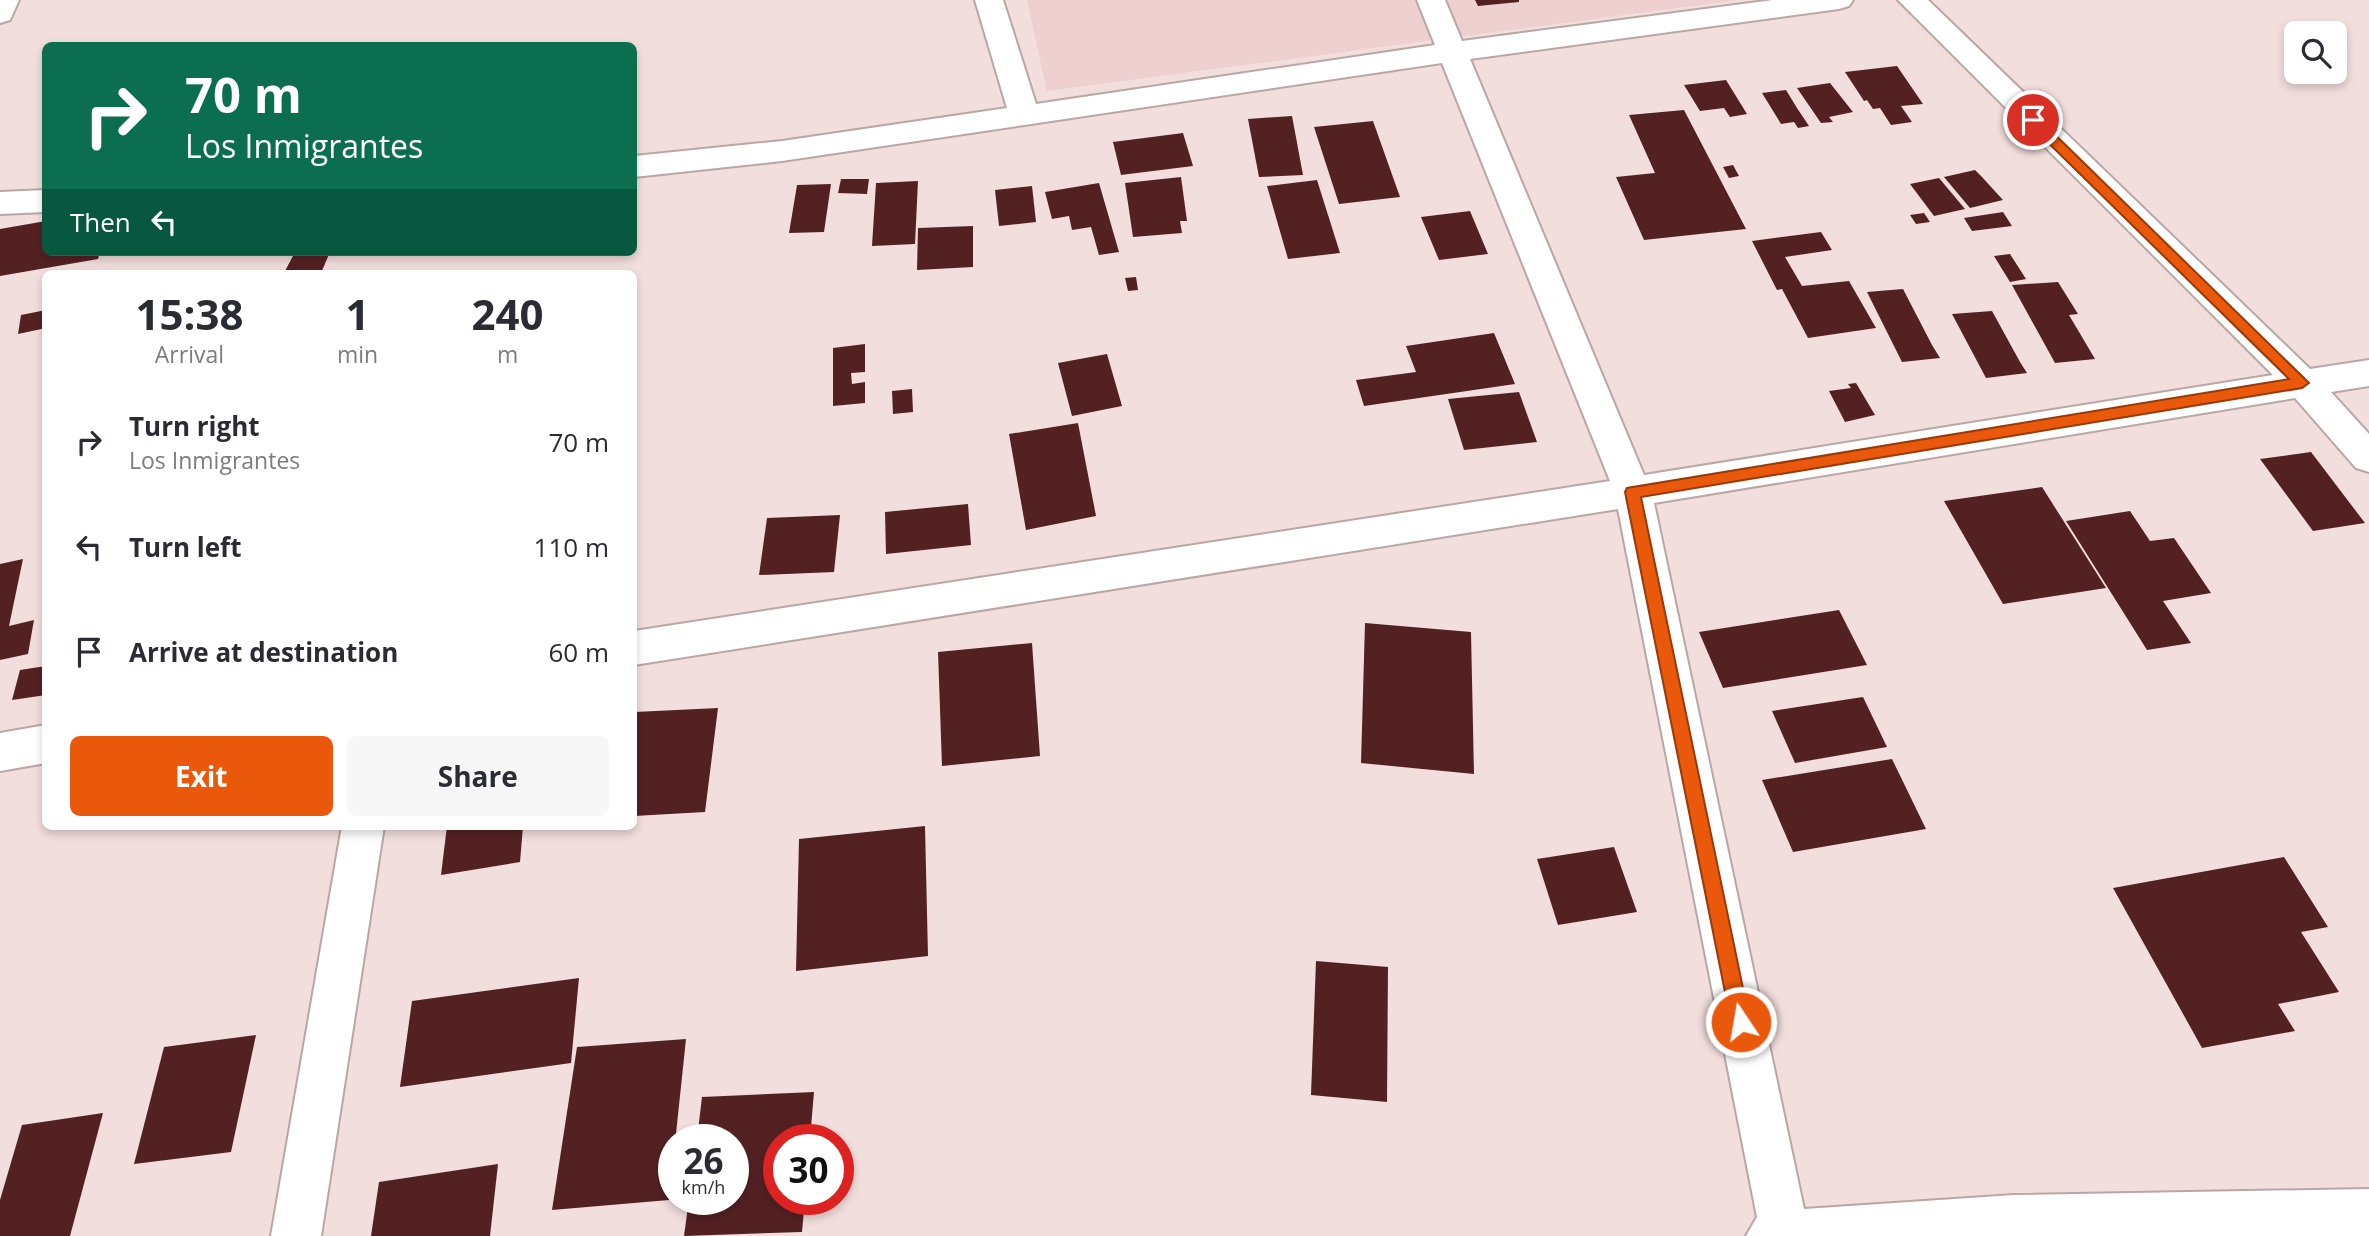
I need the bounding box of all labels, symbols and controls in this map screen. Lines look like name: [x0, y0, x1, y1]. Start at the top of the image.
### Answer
map controls: [2284, 21, 2347, 84]
button: search: [2284, 21, 2347, 84]
text: 70 m: [185, 61, 302, 127]
icon: right: [70, 70, 161, 161]
pin: [2003, 90, 2063, 150]
icon: arrive: [2014, 101, 2052, 139]
text: Los Inmigrantes: [185, 124, 423, 167]
icon: left: [145, 203, 183, 241]
text: Then: [70, 204, 131, 240]
text: 15:38: [135, 285, 243, 342]
text: 1: [345, 285, 370, 342]
text: 240: [472, 285, 544, 342]
text: Arrival: [155, 338, 224, 370]
text: min: [337, 338, 378, 370]
text: m: [497, 338, 518, 370]
text: Turn right: [129, 408, 260, 444]
icon: right: [70, 423, 108, 461]
text: 70 m: [548, 424, 609, 460]
text: Los Inmigrantes: [129, 444, 300, 476]
icon: left: [70, 528, 108, 566]
text: Turn left: [129, 529, 241, 565]
text: 110 m: [534, 529, 609, 565]
icon: arrive: [70, 633, 108, 671]
text: Arrive at destination: [129, 634, 398, 670]
text: 60 m: [548, 634, 609, 670]
button: Exit: [70, 736, 333, 816]
button: Share: [347, 736, 609, 816]
position arrow: [1704, 985, 1778, 1059]
speed limit sign: 30: [763, 1124, 854, 1215]
text: 26: [683, 1137, 724, 1184]
text: km/h: [682, 1175, 725, 1199]

